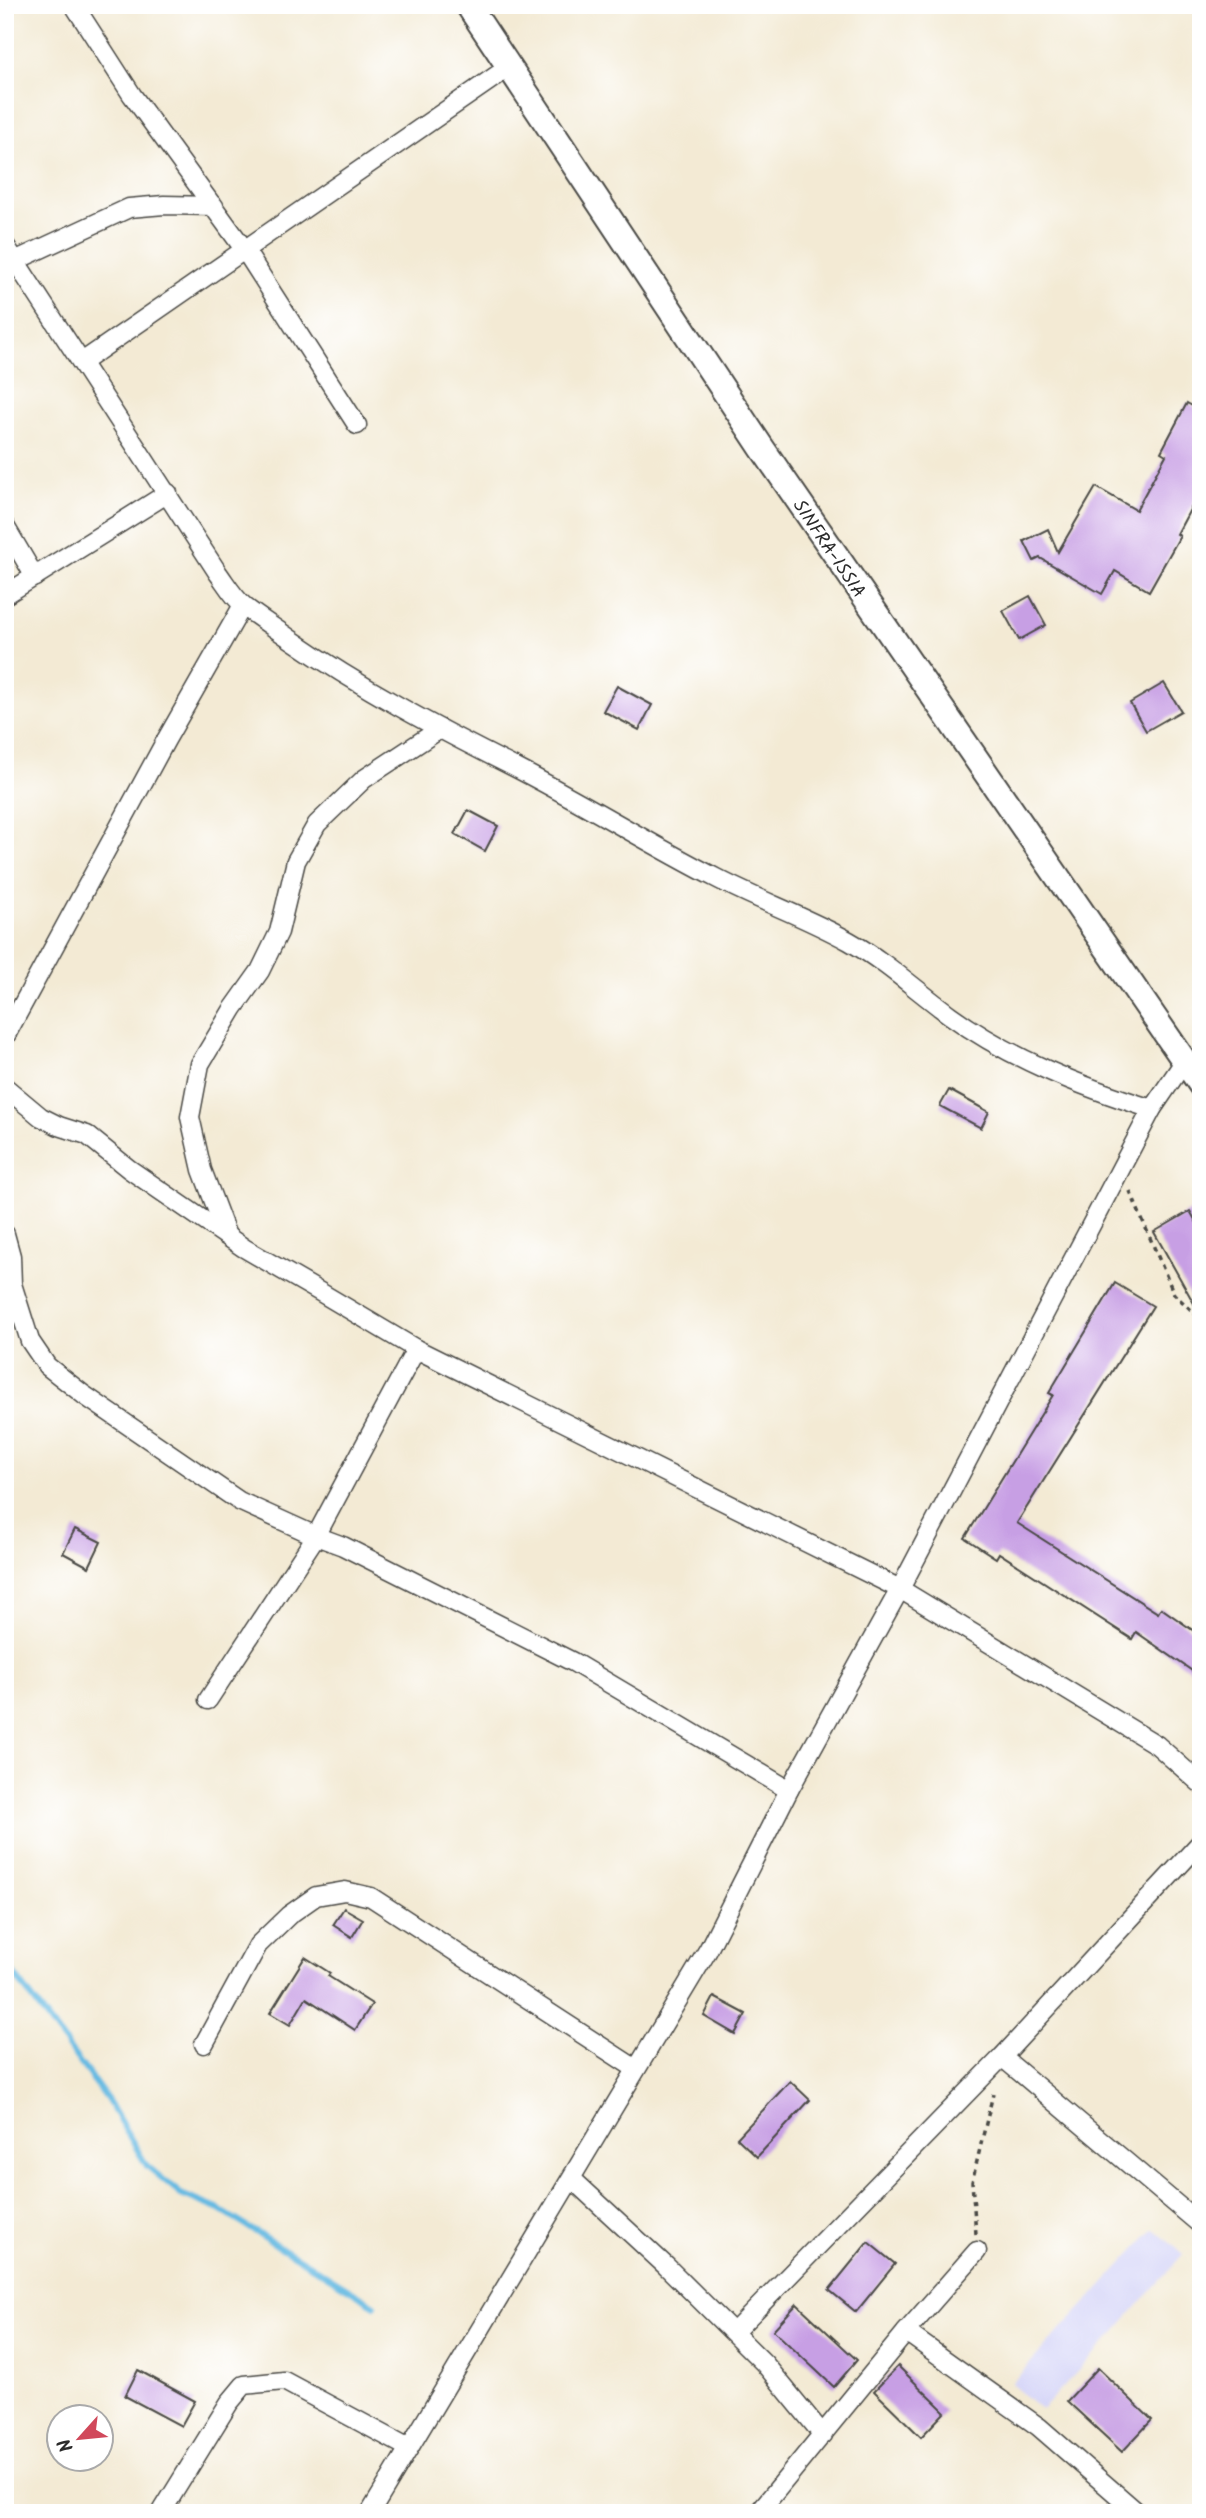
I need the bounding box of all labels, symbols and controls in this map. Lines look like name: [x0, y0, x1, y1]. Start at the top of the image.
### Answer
street label: SINFRA-ISSIA: [784, 494, 873, 605]
north arrow: [46, 2402, 116, 2472]
text: N: [51, 2433, 83, 2457]

